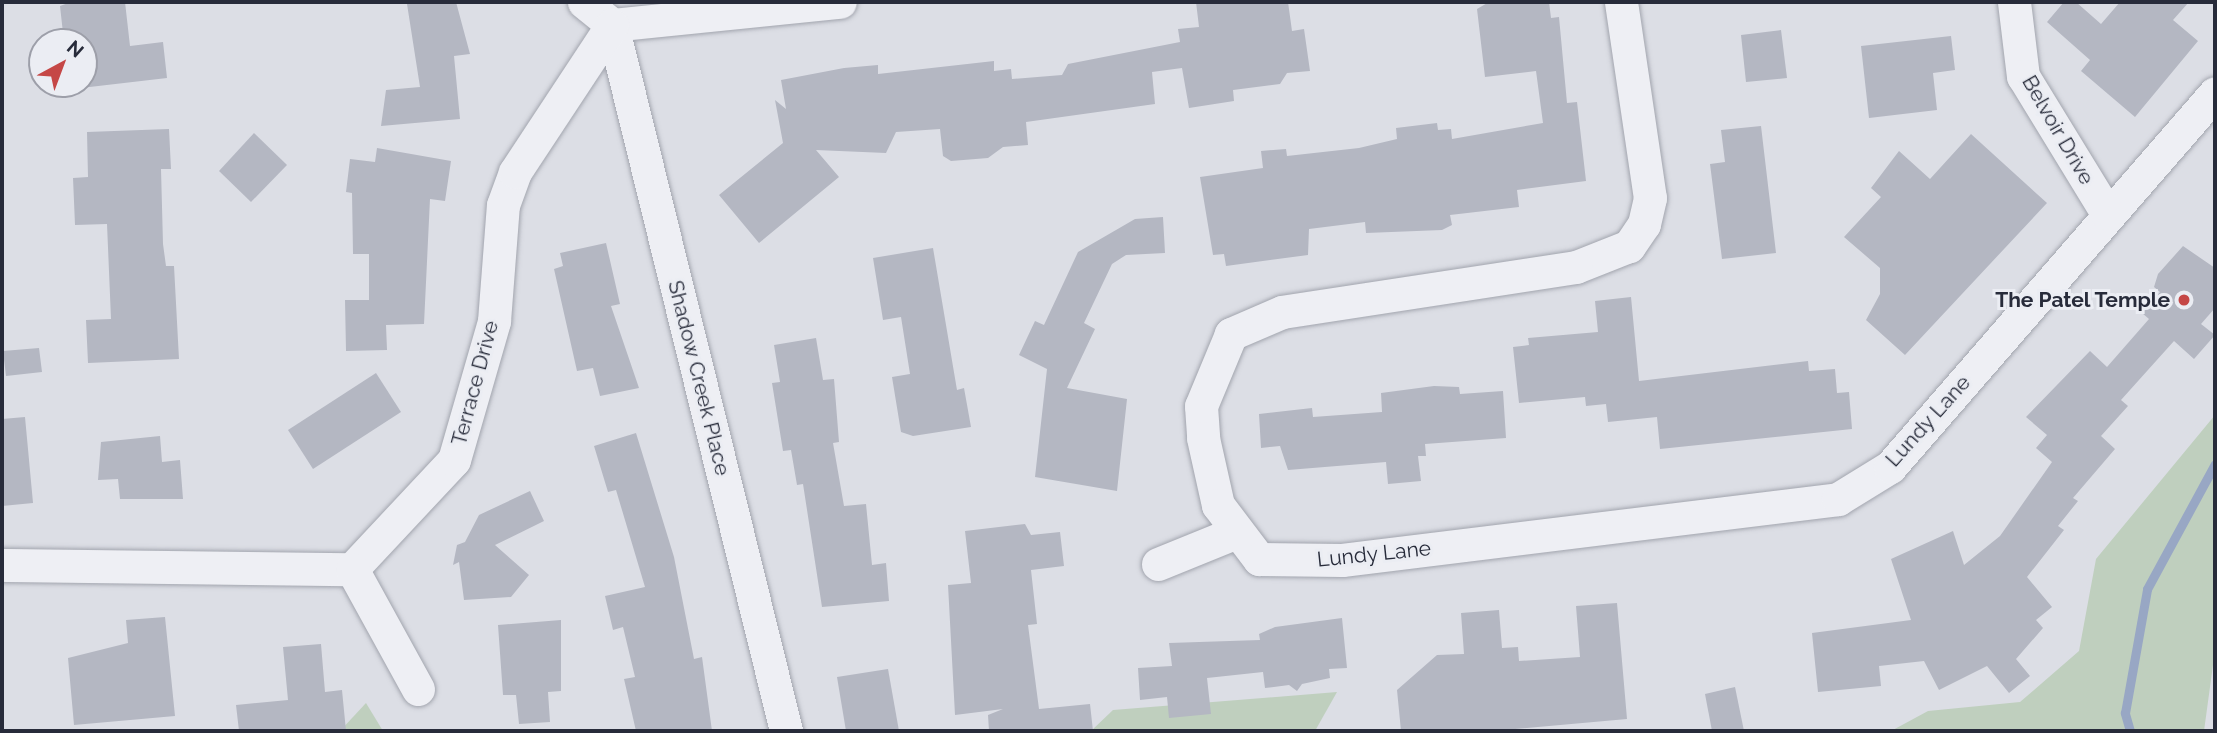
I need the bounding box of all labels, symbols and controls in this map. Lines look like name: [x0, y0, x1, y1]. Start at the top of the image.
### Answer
north arrow: [28, 28, 98, 98]
text: N: [63, 36, 88, 62]
street label: Belvoir Drive: [2016, 71, 2100, 189]
street label: Shadow Creek Place: [663, 278, 735, 478]
place label: The Patel Temple: [1994, 287, 2170, 313]
marker: The Patel Temple: [2176, 292, 2192, 308]
street label: Terrace Drive: [446, 318, 504, 448]
street label: Lundy Lane: [1880, 370, 1976, 472]
street label: Lundy Lane: [1316, 535, 1432, 573]

